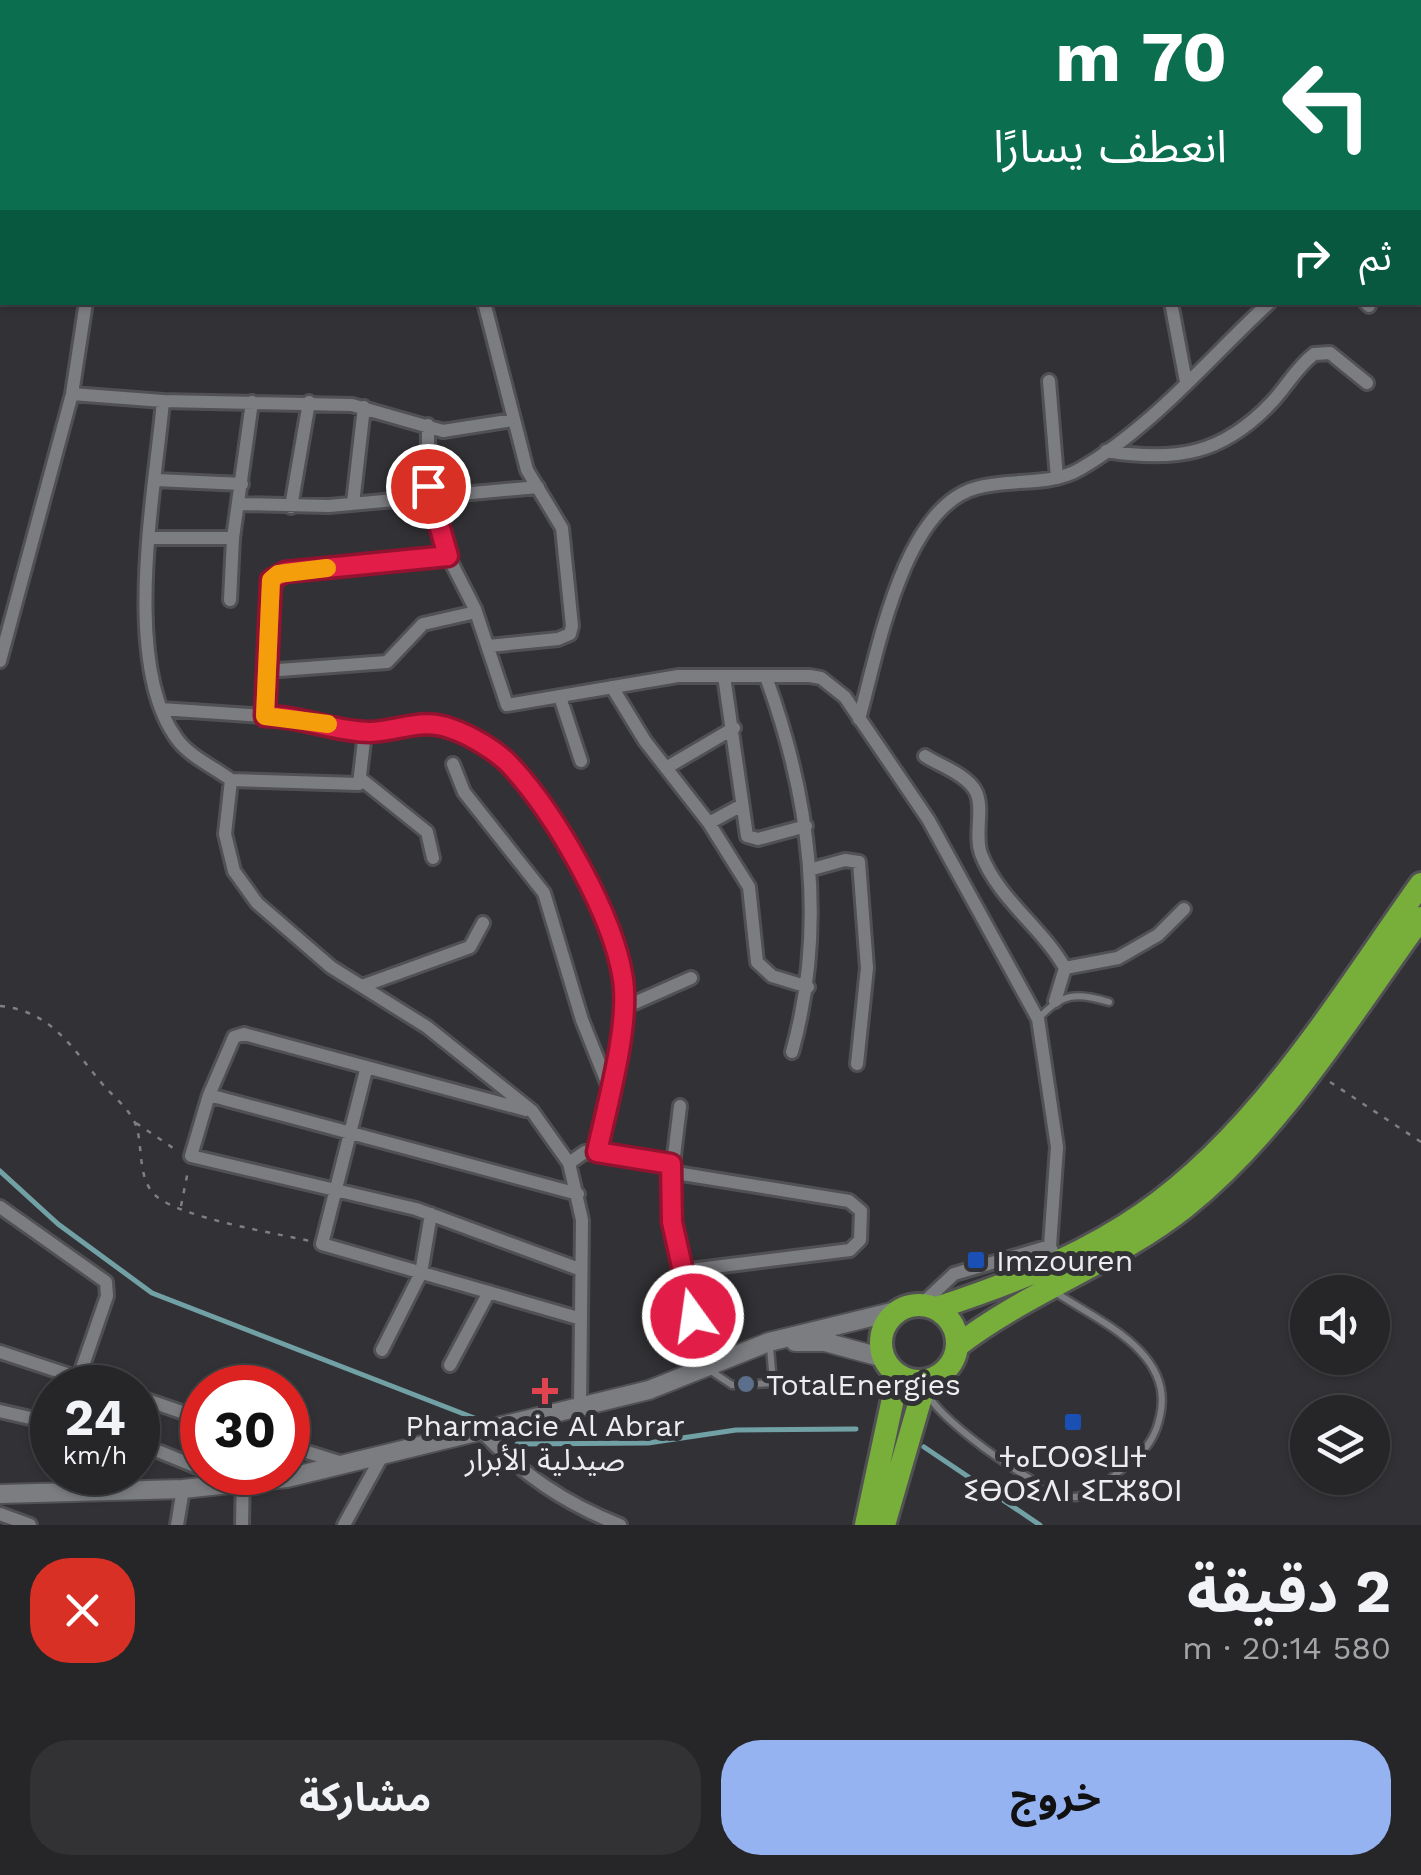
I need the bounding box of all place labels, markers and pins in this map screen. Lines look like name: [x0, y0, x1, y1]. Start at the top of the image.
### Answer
pin: [386, 444, 471, 529]
place label: Imzouren: [996, 1243, 1133, 1278]
marker: Imzouren: [965, 1249, 987, 1271]
place label: TotalEnergies: [766, 1367, 961, 1402]
marker: TotalEnergies: [735, 1373, 757, 1395]
marker: Pharmacie Al Abrar صيدلية الأبرار: [534, 1380, 556, 1402]
place label: Pharmacie Al Abrar صيدلية الأبرار: [405, 1408, 685, 1477]
marker: ⵜⴰⵎⵔⵙⵉⵡⵜ ⵉⴱⵔⵉⴷⵏ ⵉⵎⵣⵓⵔⵏ: [1062, 1411, 1084, 1433]
place label: ⵜⴰⵎⵔⵙⵉⵡⵜ ⵉⴱⵔⵉⴷⵏ ⵉⵎⵣⵓⵔⵏ: [964, 1439, 1182, 1508]

